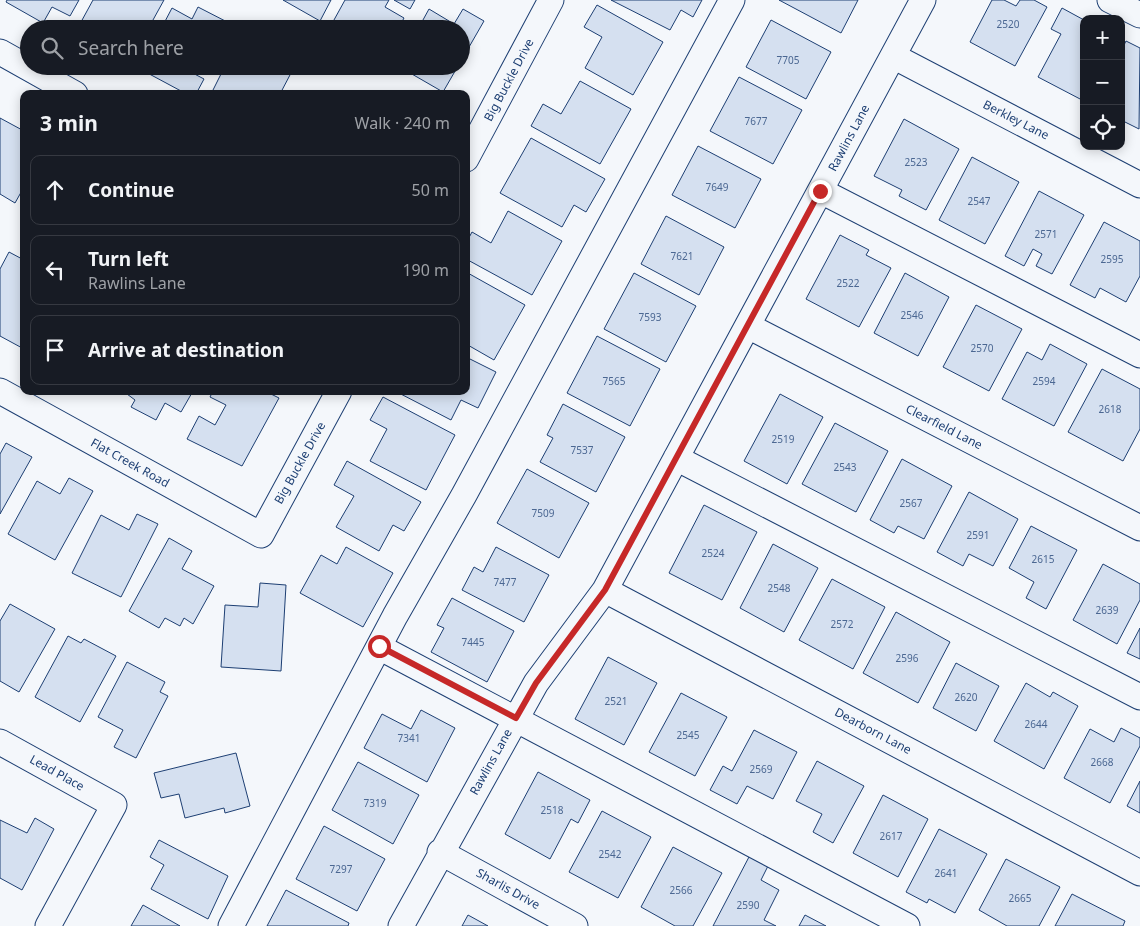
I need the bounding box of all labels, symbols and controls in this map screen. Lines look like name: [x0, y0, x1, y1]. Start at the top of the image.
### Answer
map controls: [1080, 15, 1125, 150]
button: +: [1080, 15, 1125, 60]
house number: 2520: [997, 17, 1020, 31]
search box: [20, 20, 470, 75]
icon: search: [38, 34, 66, 62]
text: Search here: [78, 35, 184, 61]
street label: Big Buckle Drive: [480, 35, 538, 124]
house number: 7705: [777, 53, 800, 67]
button: −: [1080, 60, 1125, 105]
street label: Berkley Lane: [980, 96, 1052, 144]
street label: Rawlins Lane: [824, 101, 873, 174]
button: locate: [1080, 105, 1125, 150]
text: 3 min: [40, 109, 98, 137]
text: Walk · 240 m: [355, 112, 450, 134]
house number: 7677: [745, 114, 768, 128]
house number: 2523: [905, 155, 928, 169]
icon: ahead: [41, 176, 69, 204]
text: Continue: [88, 177, 174, 203]
text: 50 m: [412, 179, 449, 201]
house number: 7649: [706, 180, 729, 194]
route end: [809, 180, 832, 203]
house number: 2547: [968, 194, 991, 208]
house number: 2571: [1035, 227, 1057, 241]
text: Turn left: [88, 246, 169, 272]
house number: 7621: [671, 249, 693, 263]
house number: 2595: [1101, 252, 1124, 266]
icon: left: [41, 256, 69, 284]
text: 190 m: [402, 259, 449, 281]
text: Rawlins Lane: [88, 272, 186, 294]
house number: 2522: [837, 276, 860, 290]
house number: 2546: [901, 308, 924, 322]
house number: 7593: [639, 310, 662, 324]
icon: arrive: [41, 336, 69, 364]
text: Arrive at destination: [88, 337, 284, 363]
house number: 2570: [971, 341, 994, 355]
house number: 7565: [603, 374, 626, 388]
house number: 2594: [1033, 374, 1056, 388]
street label: Clearfield Lane: [903, 400, 986, 453]
house number: 2618: [1099, 402, 1122, 416]
street label: Big Buckle Drive: [270, 418, 329, 507]
house number: 2519: [772, 432, 795, 446]
street label: Flat Creek Road: [88, 434, 173, 491]
house number: 7537: [571, 443, 594, 457]
house number: 2543: [834, 460, 857, 474]
house number: 2567: [900, 496, 923, 510]
house number: 7509: [532, 506, 555, 520]
house number: 2591: [967, 528, 989, 542]
house number: 2524: [702, 546, 725, 560]
house number: 2615: [1032, 552, 1055, 566]
house number: 7477: [494, 575, 517, 589]
house number: 2548: [768, 581, 791, 595]
house number: 2639: [1096, 603, 1119, 617]
house number: 2572: [831, 617, 854, 631]
route start: [368, 635, 391, 658]
house number: 7445: [462, 635, 485, 649]
house number: 2596: [896, 651, 919, 665]
house number: 2620: [955, 690, 978, 704]
house number: 2521: [605, 694, 627, 708]
street label: Dearborn Lane: [832, 703, 915, 758]
house number: 2644: [1025, 717, 1048, 731]
street label: Rawlins Lane: [465, 725, 516, 798]
house number: 2545: [677, 728, 700, 742]
house number: 7341: [398, 731, 420, 745]
street label: Lead Place: [27, 751, 88, 795]
house number: 2668: [1091, 755, 1114, 769]
house number: 2569: [750, 762, 773, 776]
house number: 7319: [364, 796, 387, 810]
house number: 2518: [541, 803, 564, 817]
house number: 2617: [880, 829, 903, 843]
house number: 2542: [599, 847, 622, 861]
house number: 7297: [330, 862, 353, 876]
street label: Sharlis Drive: [473, 864, 543, 913]
house number: 2641: [935, 866, 957, 880]
house number: 2566: [670, 883, 693, 897]
house number: 2665: [1009, 891, 1032, 905]
house number: 2590: [737, 898, 760, 912]

